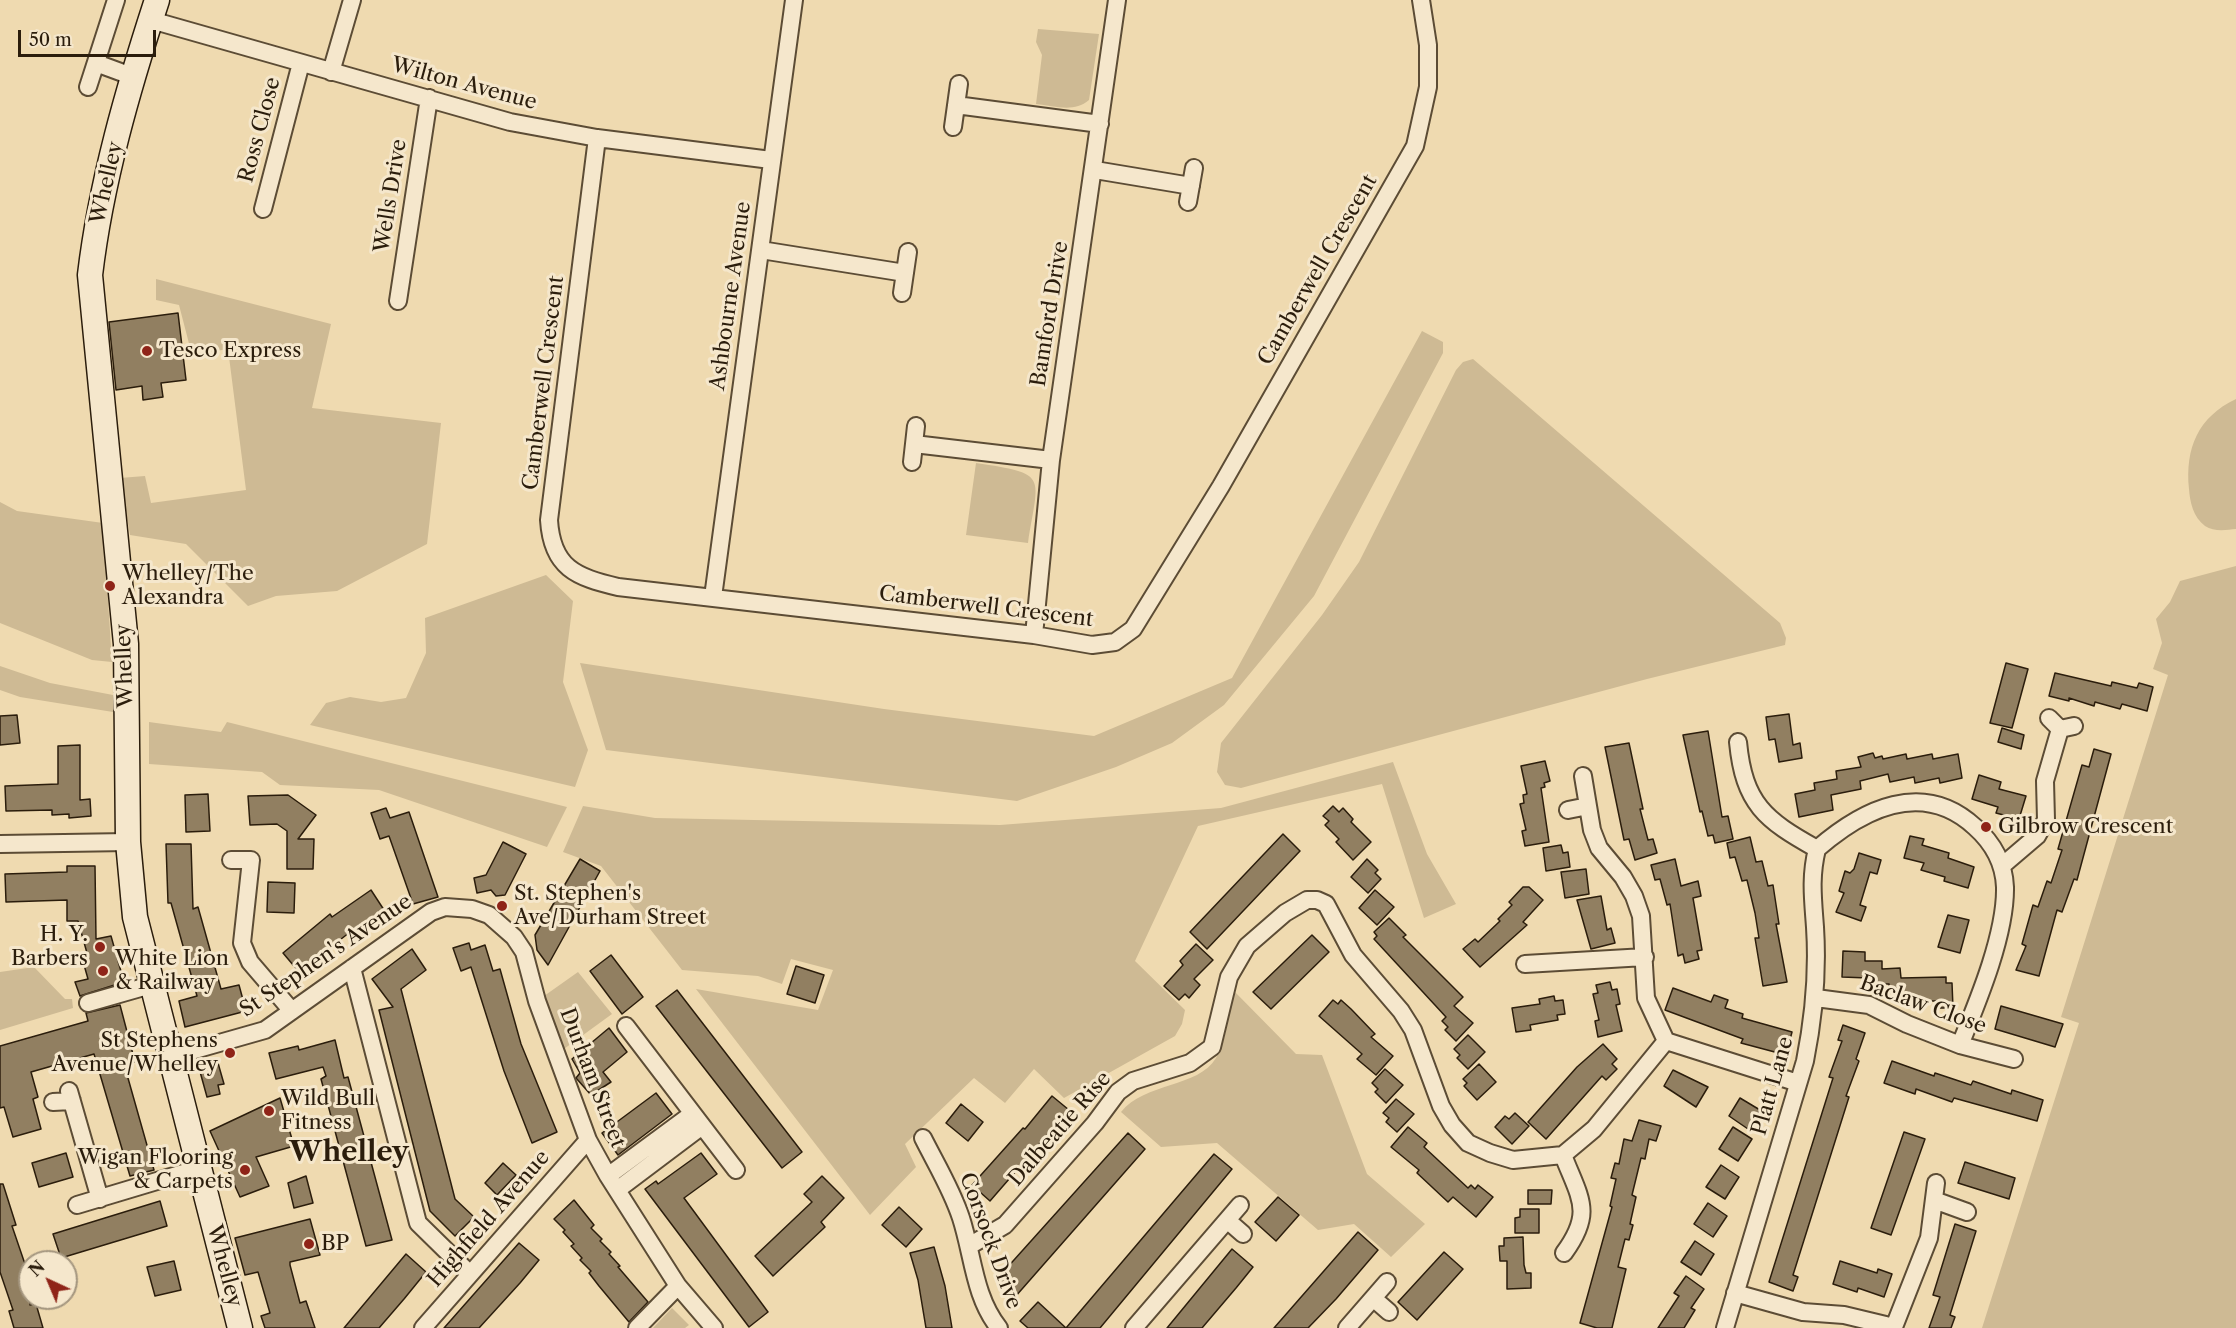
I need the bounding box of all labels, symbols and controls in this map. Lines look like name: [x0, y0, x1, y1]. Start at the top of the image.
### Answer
scale bar: [21, 18, 159, 56]
text: 50 m: [29, 29, 72, 51]
street label: Wilton Avenue: [389, 53, 539, 115]
street label: Ross Close: [234, 75, 286, 185]
street label: Wells Drive: [370, 137, 412, 255]
street label: Whelley: [85, 139, 129, 227]
street label: Camberwell Crescent: [1253, 170, 1383, 370]
street label: Ashbourne Avenue: [705, 200, 757, 392]
street label: Bamford Drive: [1026, 239, 1074, 389]
street label: Camberwell Crescent: [518, 274, 570, 492]
place label: Tesco Express: [159, 338, 301, 364]
marker: Tesco Express: [140, 344, 154, 358]
place label: Whelley/The Alexandra: [122, 561, 254, 611]
marker: Whelley/The Alexandra: [103, 579, 117, 593]
street label: Camberwell Crescent: [877, 581, 1095, 633]
street label: Whelley: [111, 624, 139, 708]
place label: Gilbrow Crescent: [1998, 814, 2173, 840]
marker: Gilbrow Crescent: [1979, 820, 1993, 834]
place label: St. Stephen's Ave/Durham Street: [514, 881, 706, 931]
street label: St Stephen's Avenue: [235, 889, 417, 1023]
marker: St. Stephen's Ave/Durham Street: [495, 899, 509, 913]
place label: H. Y. Barbers: [11, 922, 88, 972]
marker: H. Y. Barbers: [93, 940, 107, 954]
place label: White Lion & Railway: [115, 946, 229, 996]
marker: White Lion & Railway: [96, 964, 110, 978]
street label: Baclaw Close: [1856, 970, 1990, 1040]
street label: Durham Street: [554, 1005, 630, 1151]
place label: St Stephens Avenue/Whelley: [52, 1028, 218, 1078]
street label: Platt Lane: [1747, 1034, 1799, 1138]
marker: St Stephens Avenue/Whelley: [223, 1046, 237, 1060]
street label: Dalbeatie Rise: [1003, 1067, 1117, 1191]
place label: Wild Bull Fitness: [281, 1086, 375, 1136]
marker: Wild Bull Fitness: [262, 1104, 276, 1118]
district label: Whelley: [289, 1137, 409, 1169]
place label: Wigan Flooring & Carpets: [78, 1145, 233, 1195]
street label: Highfield Avenue: [423, 1145, 555, 1293]
marker: Wigan Flooring & Carpets: [238, 1163, 252, 1177]
street label: Corsock Drive: [954, 1169, 1026, 1313]
street label: Whelley: [201, 1222, 247, 1310]
place label: BP: [321, 1231, 349, 1257]
marker: BP: [302, 1237, 316, 1251]
north arrow: [18, 1250, 78, 1310]
text: N: [25, 1256, 49, 1281]

